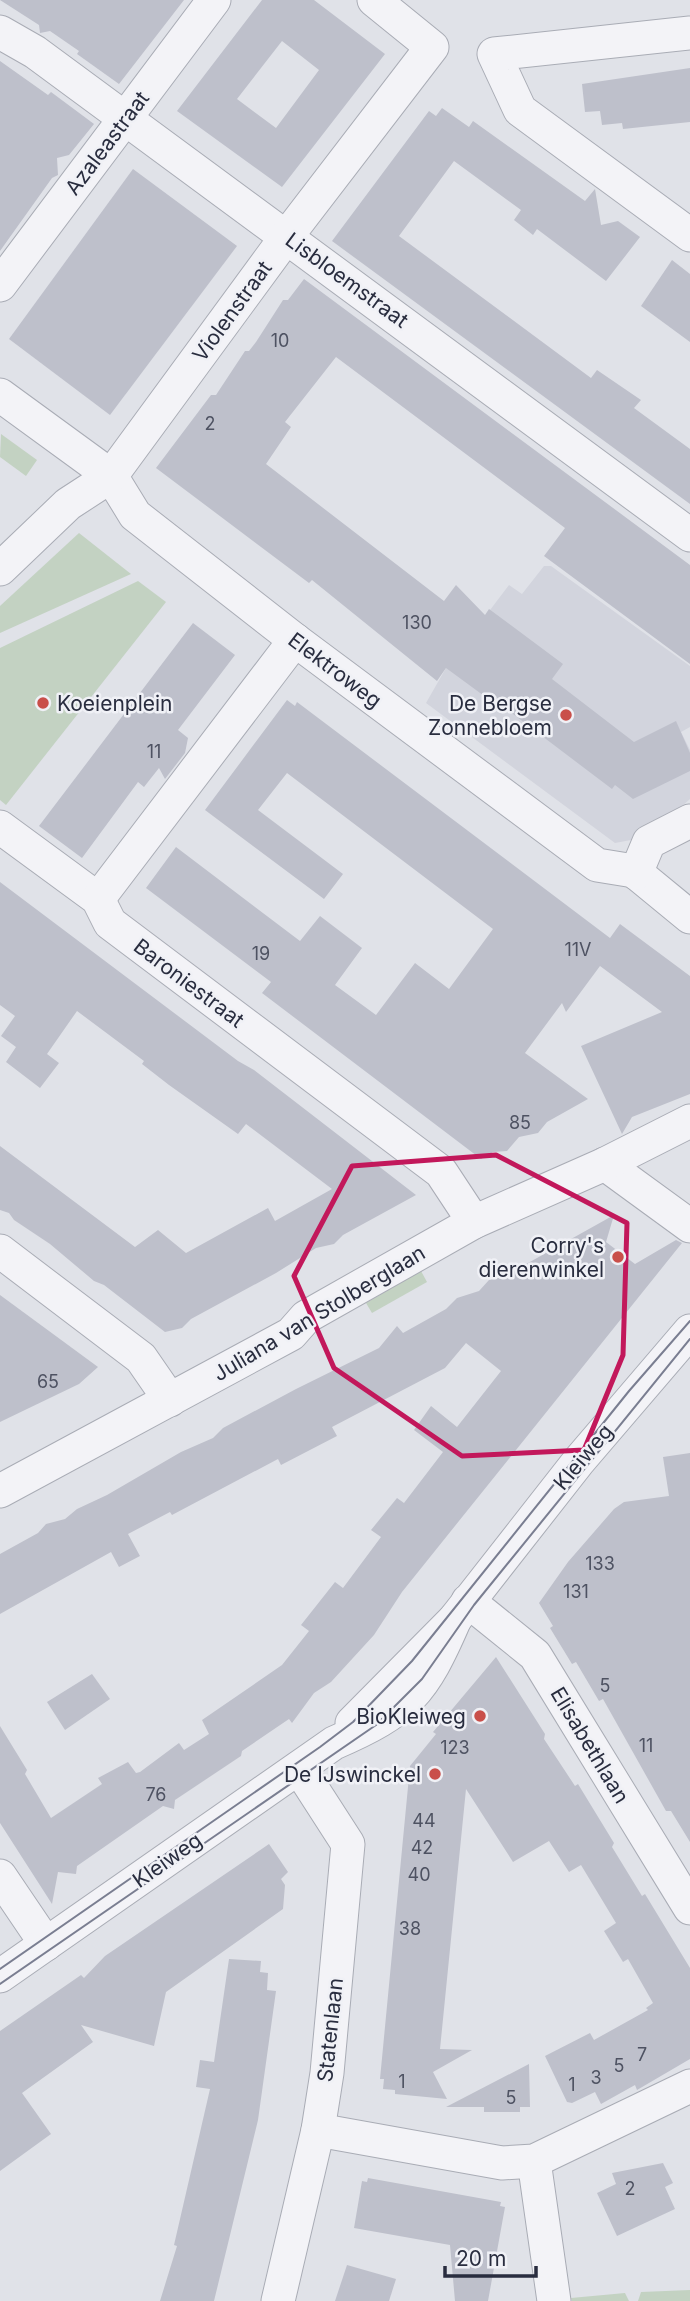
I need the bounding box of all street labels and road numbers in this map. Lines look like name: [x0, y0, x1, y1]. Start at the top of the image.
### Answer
street label: Azaleastraat: [60, 86, 154, 200]
street label: Lisbloemstraat: [281, 227, 413, 333]
street label: Violenstraat: [187, 256, 277, 366]
street label: Elektroweg: [284, 627, 386, 713]
street label: Baroniestraat: [129, 933, 249, 1033]
street label: Juliana van Stolberglaan: [209, 1240, 429, 1386]
street label: Kleiweg: [548, 1419, 618, 1495]
street label: Elisabethlaan: [546, 1682, 634, 1808]
street label: Kleiweg: [128, 1827, 206, 1893]
street label: Statenlaan: [312, 1977, 348, 2083]

